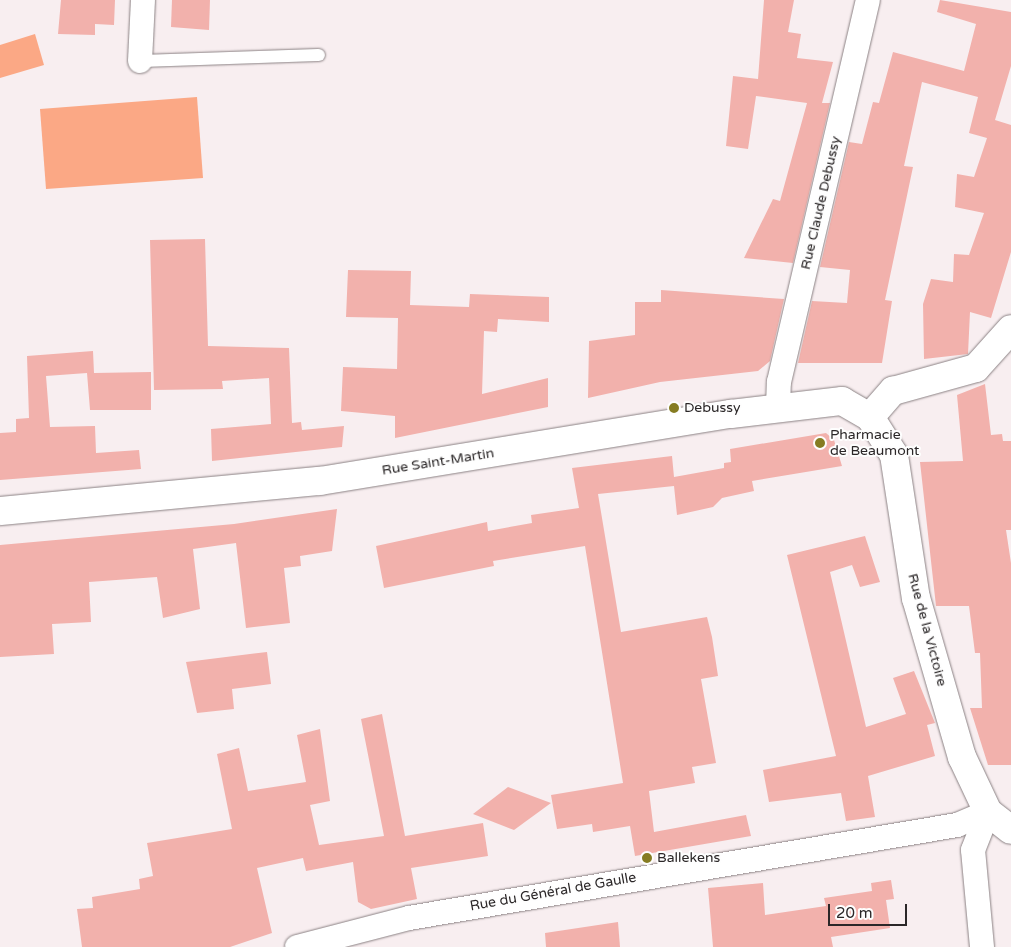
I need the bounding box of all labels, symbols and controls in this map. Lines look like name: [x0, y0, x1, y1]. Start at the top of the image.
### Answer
street label: Rue Claude Debussy: [797, 135, 845, 271]
place label: Debussy: [684, 400, 740, 416]
marker: Debussy: [668, 402, 680, 414]
place label: Pharmacie de Beaumont: [830, 427, 919, 460]
marker: Pharmacie de Beaumont: [814, 437, 826, 449]
street label: Rue Saint-Martin: [381, 445, 495, 479]
street label: Rue de la Victoire: [904, 572, 950, 688]
place label: Ballekens: [657, 850, 720, 866]
marker: Ballekens: [641, 852, 653, 864]
street label: Rue du Général de Gaulle: [469, 869, 637, 915]
scale bar: [831, 894, 910, 926]
text: 20 m: [836, 904, 873, 922]

